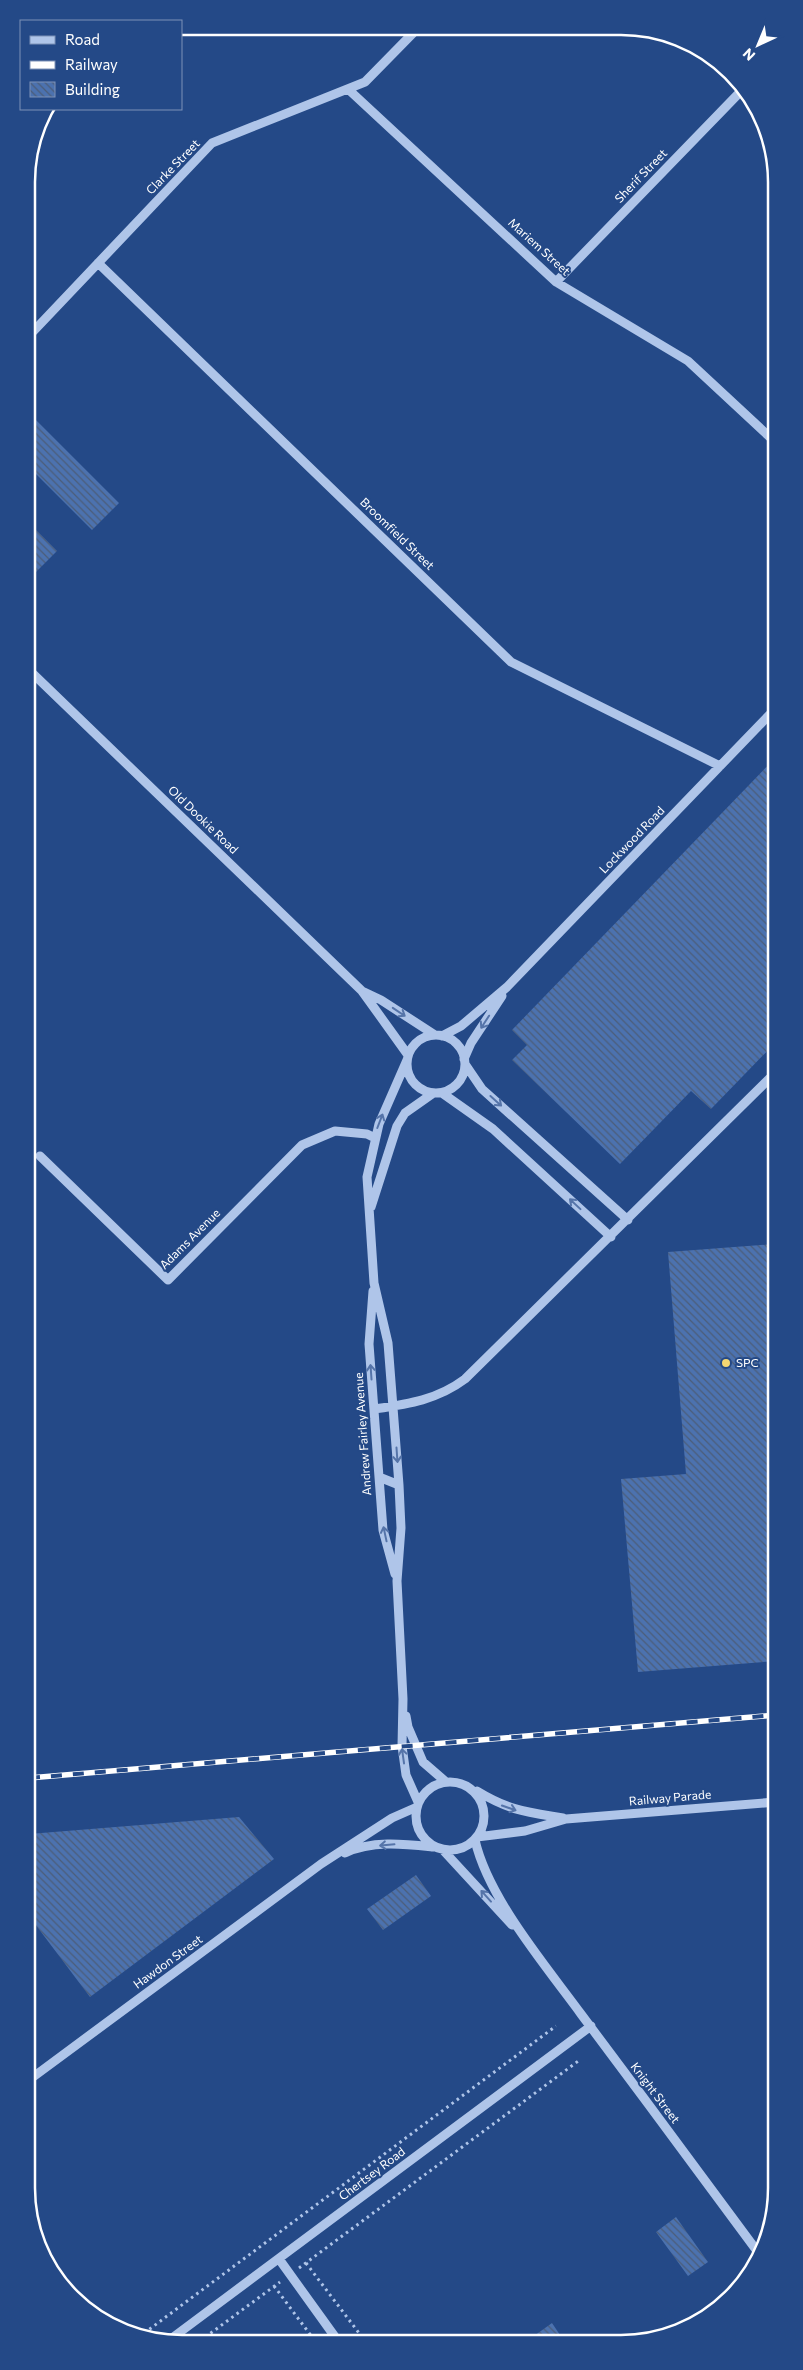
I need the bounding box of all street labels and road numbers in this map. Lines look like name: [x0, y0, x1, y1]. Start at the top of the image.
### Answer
street label: Clarke Street: [143, 136, 202, 197]
street label: Sherif Street: [611, 146, 669, 205]
street label: Mariem Street: [506, 215, 574, 278]
street label: Broomfield Street: [358, 494, 438, 572]
street label: Old Dookie Road: [166, 782, 242, 856]
street label: Lockwood Road: [596, 803, 667, 876]
street label: Adams Avenue: [156, 1205, 222, 1271]
street label: Andrew Fairley Avenue: [351, 1372, 373, 1496]
street label: Railway Parade: [628, 1786, 712, 1808]
street label: Hawdon Street: [130, 1931, 205, 1991]
street label: Knight Street: [628, 2059, 683, 2126]
street label: Chertsey Road: [336, 2144, 407, 2203]

